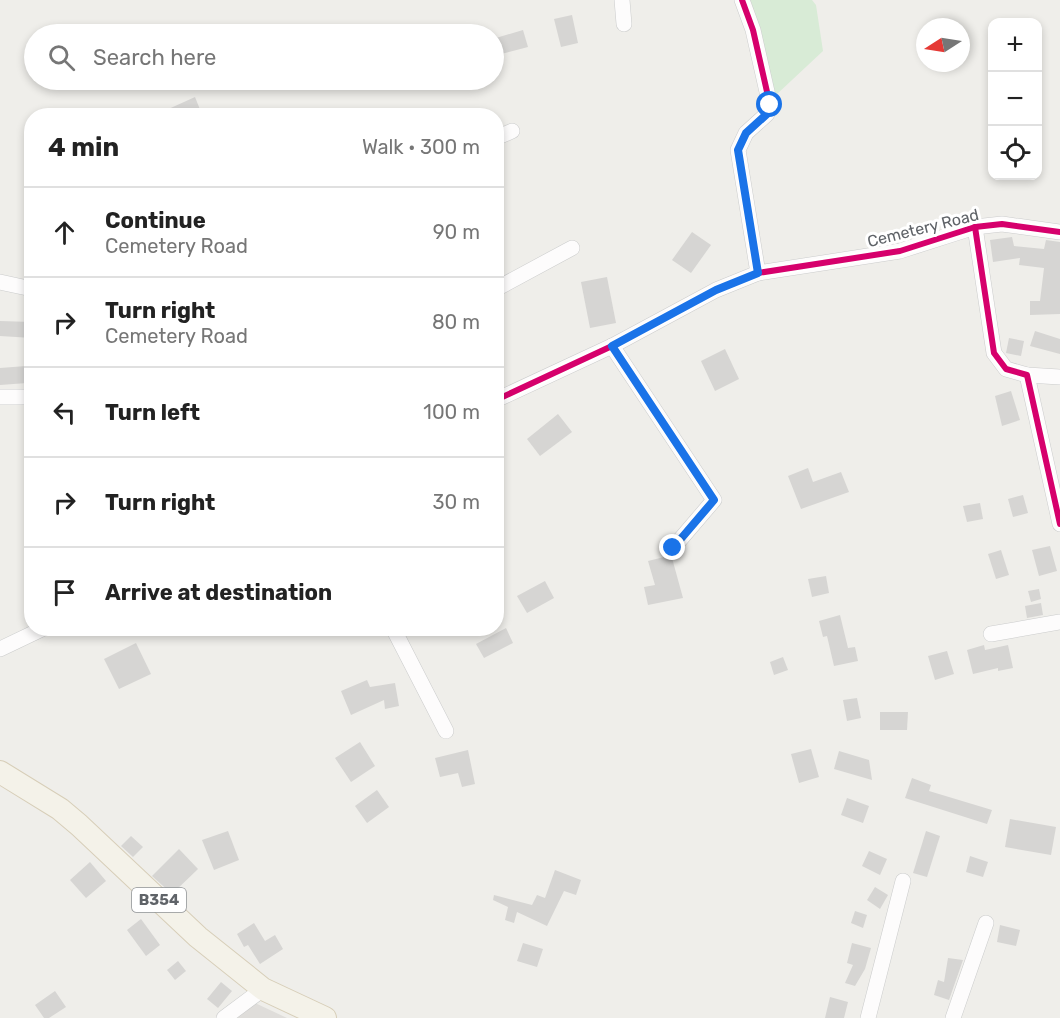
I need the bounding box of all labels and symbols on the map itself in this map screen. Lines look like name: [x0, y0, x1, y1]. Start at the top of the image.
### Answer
north arrow: [916, 18, 970, 72]
route start: [756, 91, 782, 117]
street label: Cemetery Road: [865, 205, 981, 251]
route end: [659, 534, 685, 560]
road number: B354: [132, 888, 186, 912]

